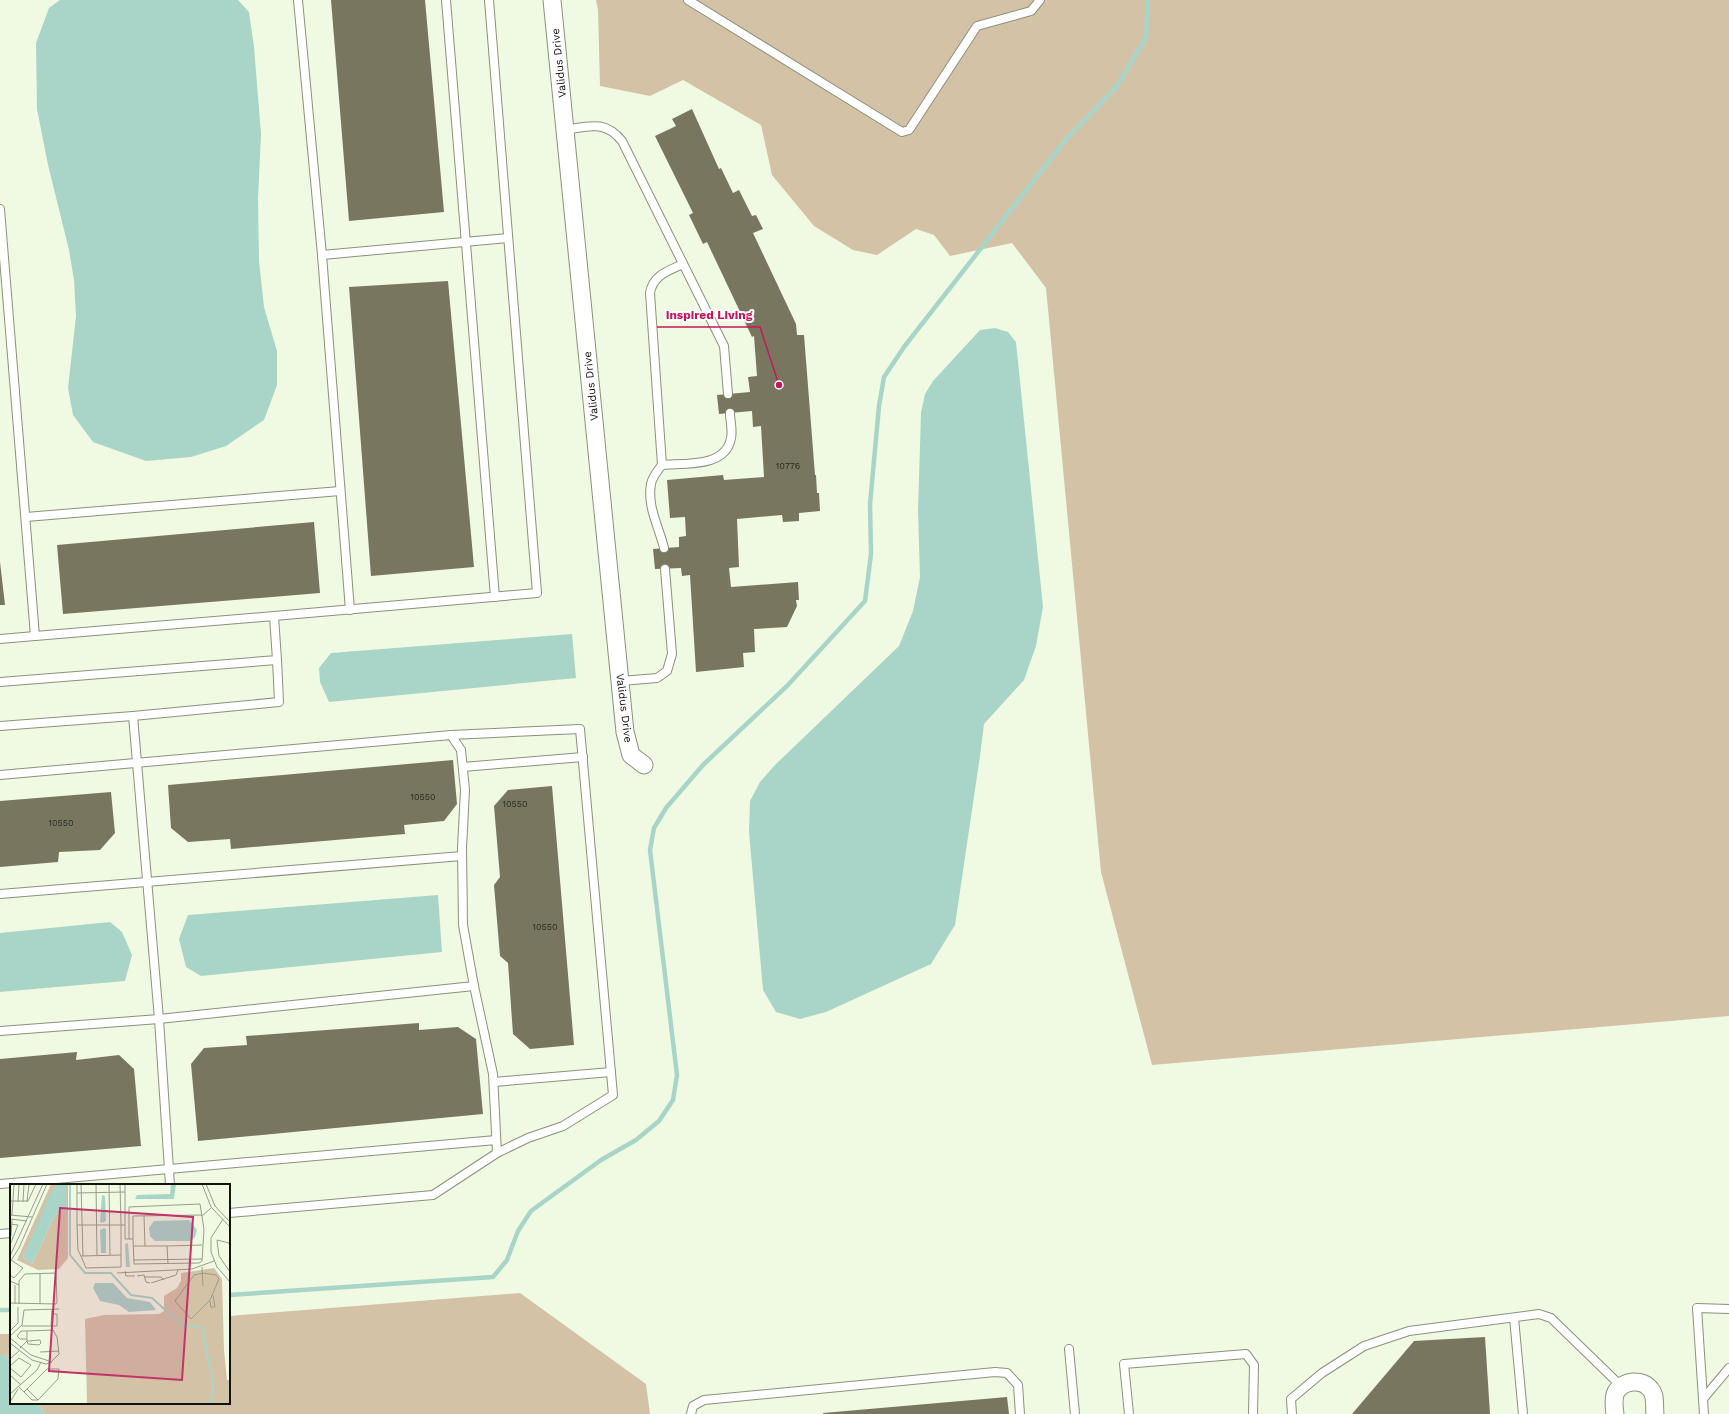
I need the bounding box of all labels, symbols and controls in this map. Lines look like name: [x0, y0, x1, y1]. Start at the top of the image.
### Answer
street label: Validus Drive: [549, 28, 569, 98]
callout: Inspired Living: [657, 303, 760, 327]
text: Inspired Living: [666, 308, 753, 322]
street label: Validus Drive: [581, 351, 601, 421]
house number: 10776: [776, 461, 800, 471]
street label: Validus Drive: [613, 673, 635, 743]
house number: 10550: [410, 792, 436, 802]
house number: 10550: [502, 799, 528, 809]
house number: 10550: [48, 818, 74, 828]
house number: 10550: [532, 922, 558, 932]
inset map: [10, 1184, 230, 1404]

